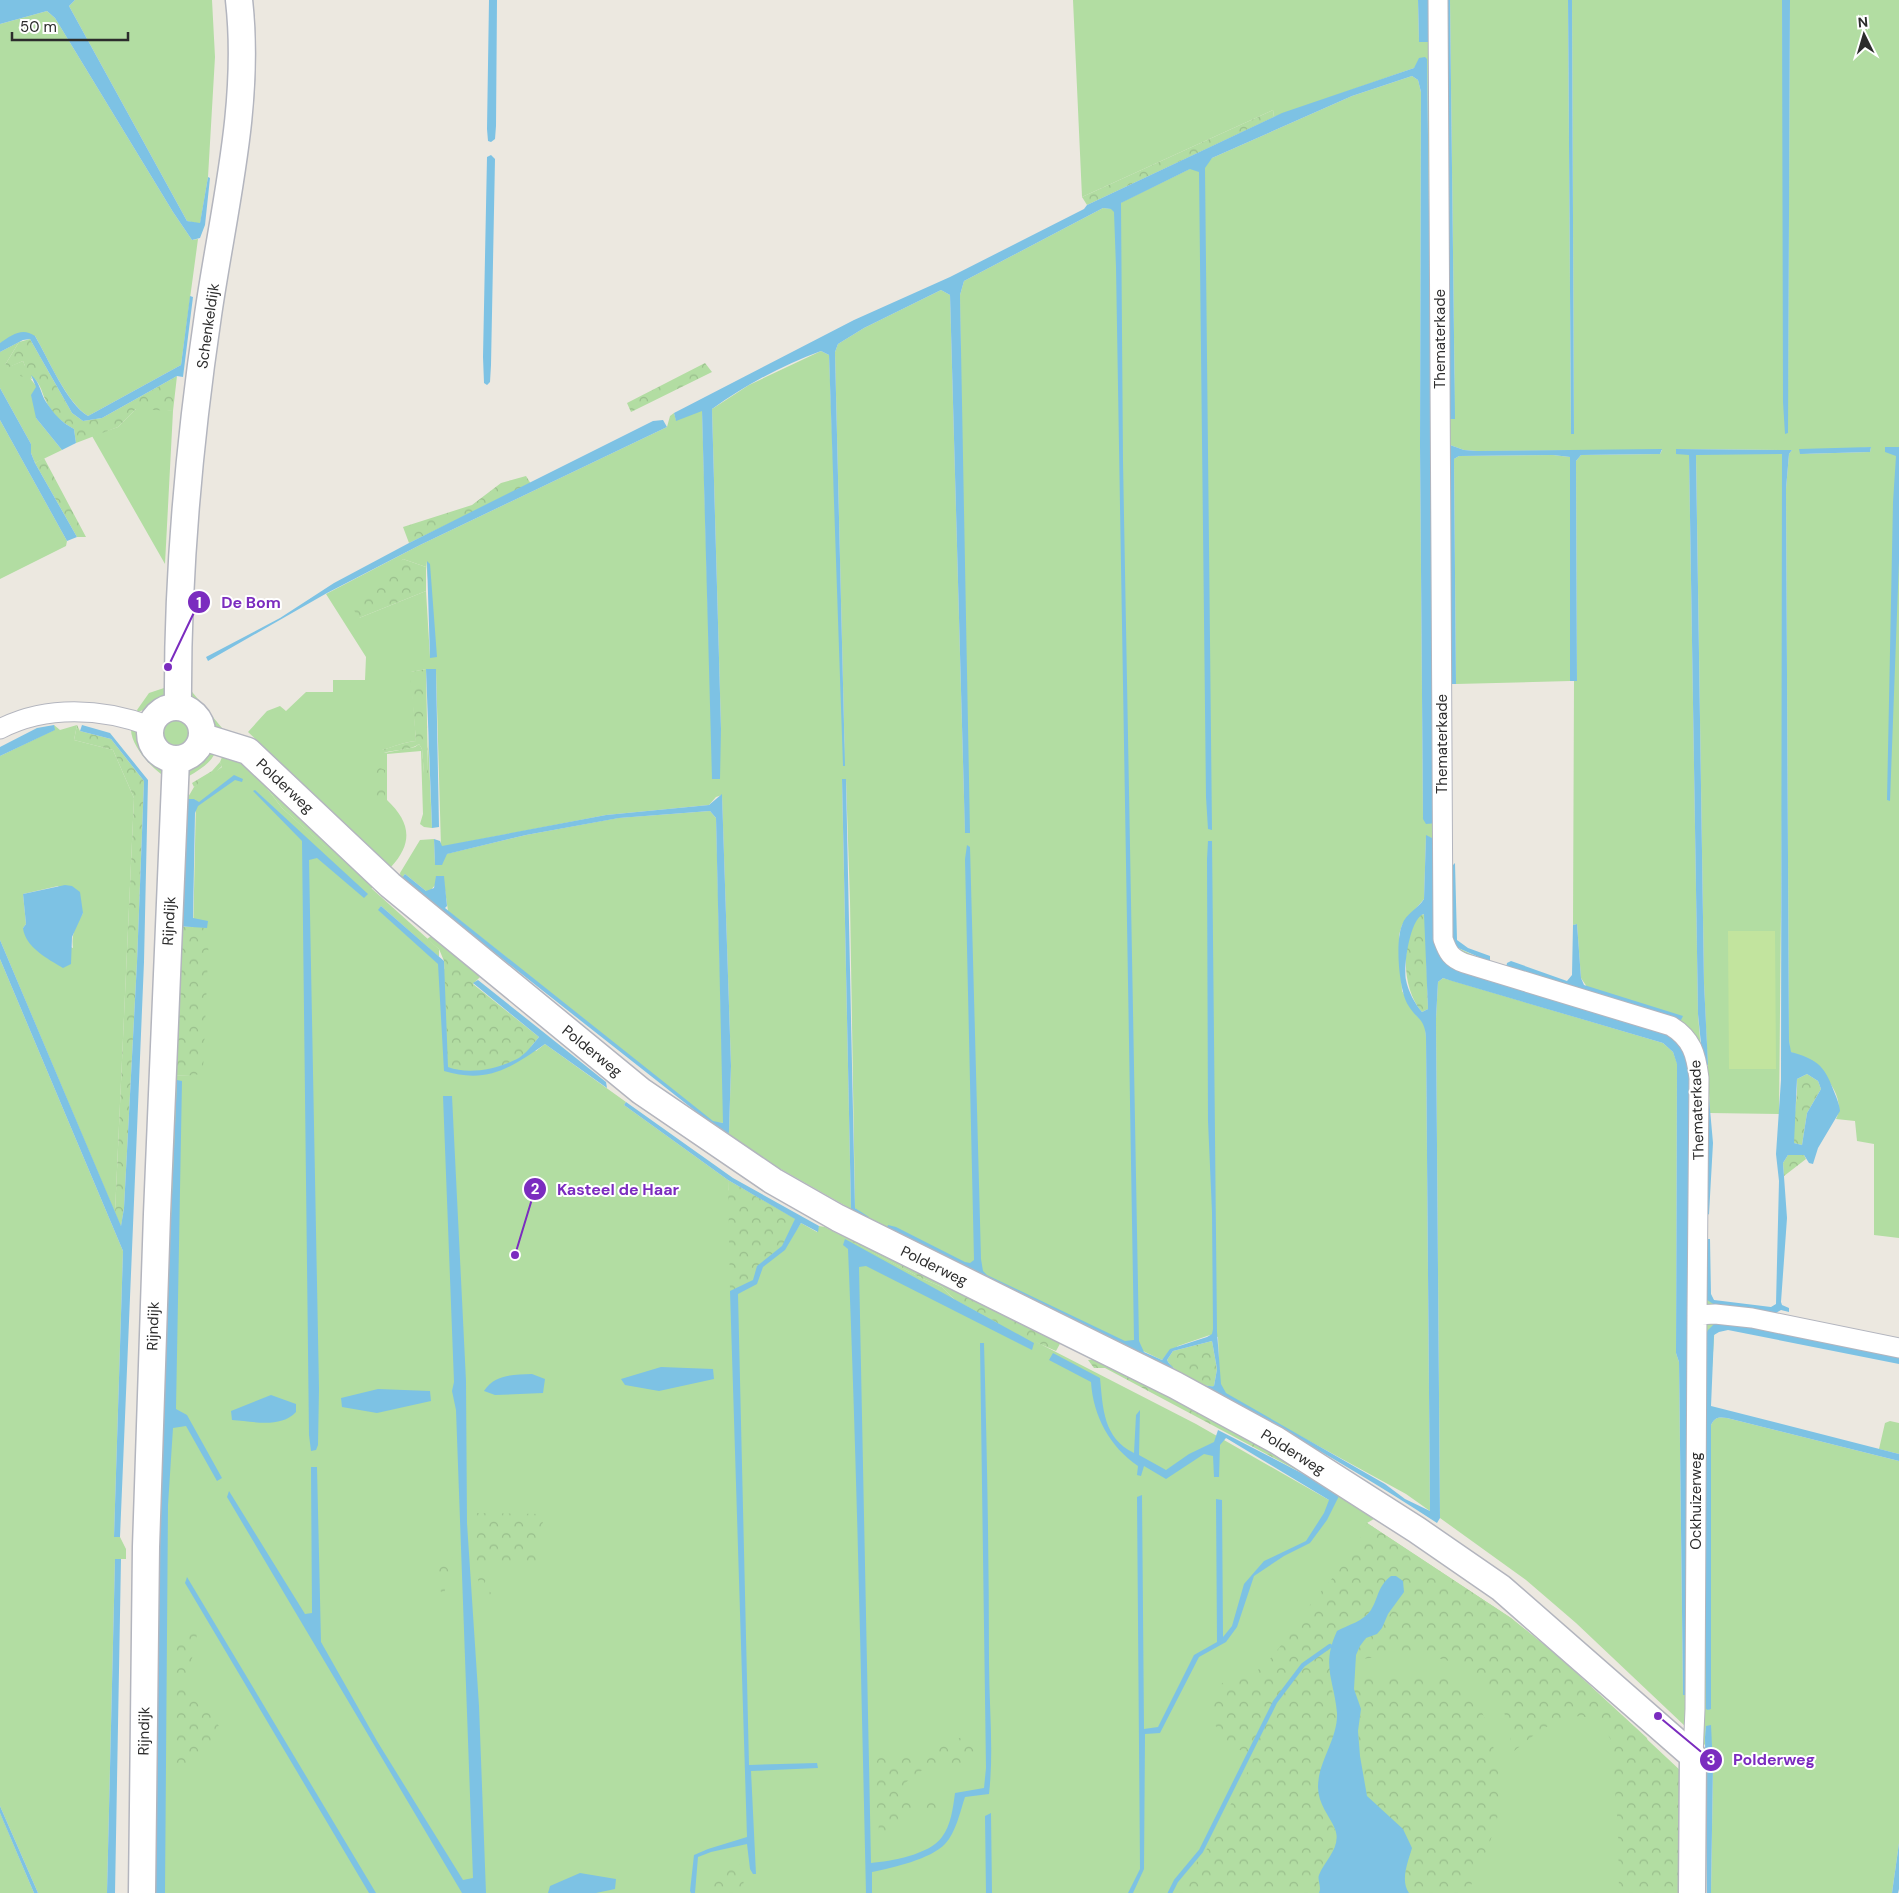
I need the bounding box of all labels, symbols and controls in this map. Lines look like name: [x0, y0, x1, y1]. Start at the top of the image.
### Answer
scale bar: [12, 10, 129, 42]
north arrow: [1839, 10, 1889, 60]
text: N: [1857, 13, 1869, 31]
text: 50 m: [20, 17, 57, 37]
street label: Schenkeldijk: [192, 282, 224, 370]
street label: Thematerkade: [1430, 289, 1450, 389]
callout: De Bom: [186, 587, 291, 618]
text: De Bom: [221, 592, 281, 613]
text: 1: [196, 593, 202, 613]
street label: Thematerkade: [1432, 694, 1452, 794]
street label: Polderweg: [252, 754, 318, 818]
street label: Rijndijk: [158, 896, 180, 946]
street label: Polderweg: [558, 1021, 626, 1081]
street label: Thematerkade: [1685, 1060, 1709, 1160]
callout: Kasteel de Haar: [522, 1174, 690, 1205]
text: 2: [531, 1179, 540, 1199]
text: Kasteel de Haar: [557, 1179, 680, 1200]
street label: Polderweg: [897, 1241, 971, 1291]
street label: Rijndijk: [142, 1301, 164, 1351]
street label: Polderweg: [1257, 1424, 1329, 1480]
street label: Ockhuizerweg: [1686, 1452, 1706, 1550]
street label: Rijndijk: [134, 1706, 154, 1756]
callout: Polderweg: [1698, 1744, 1825, 1775]
text: Polderweg: [1733, 1749, 1815, 1770]
text: 3: [1706, 1750, 1716, 1770]

